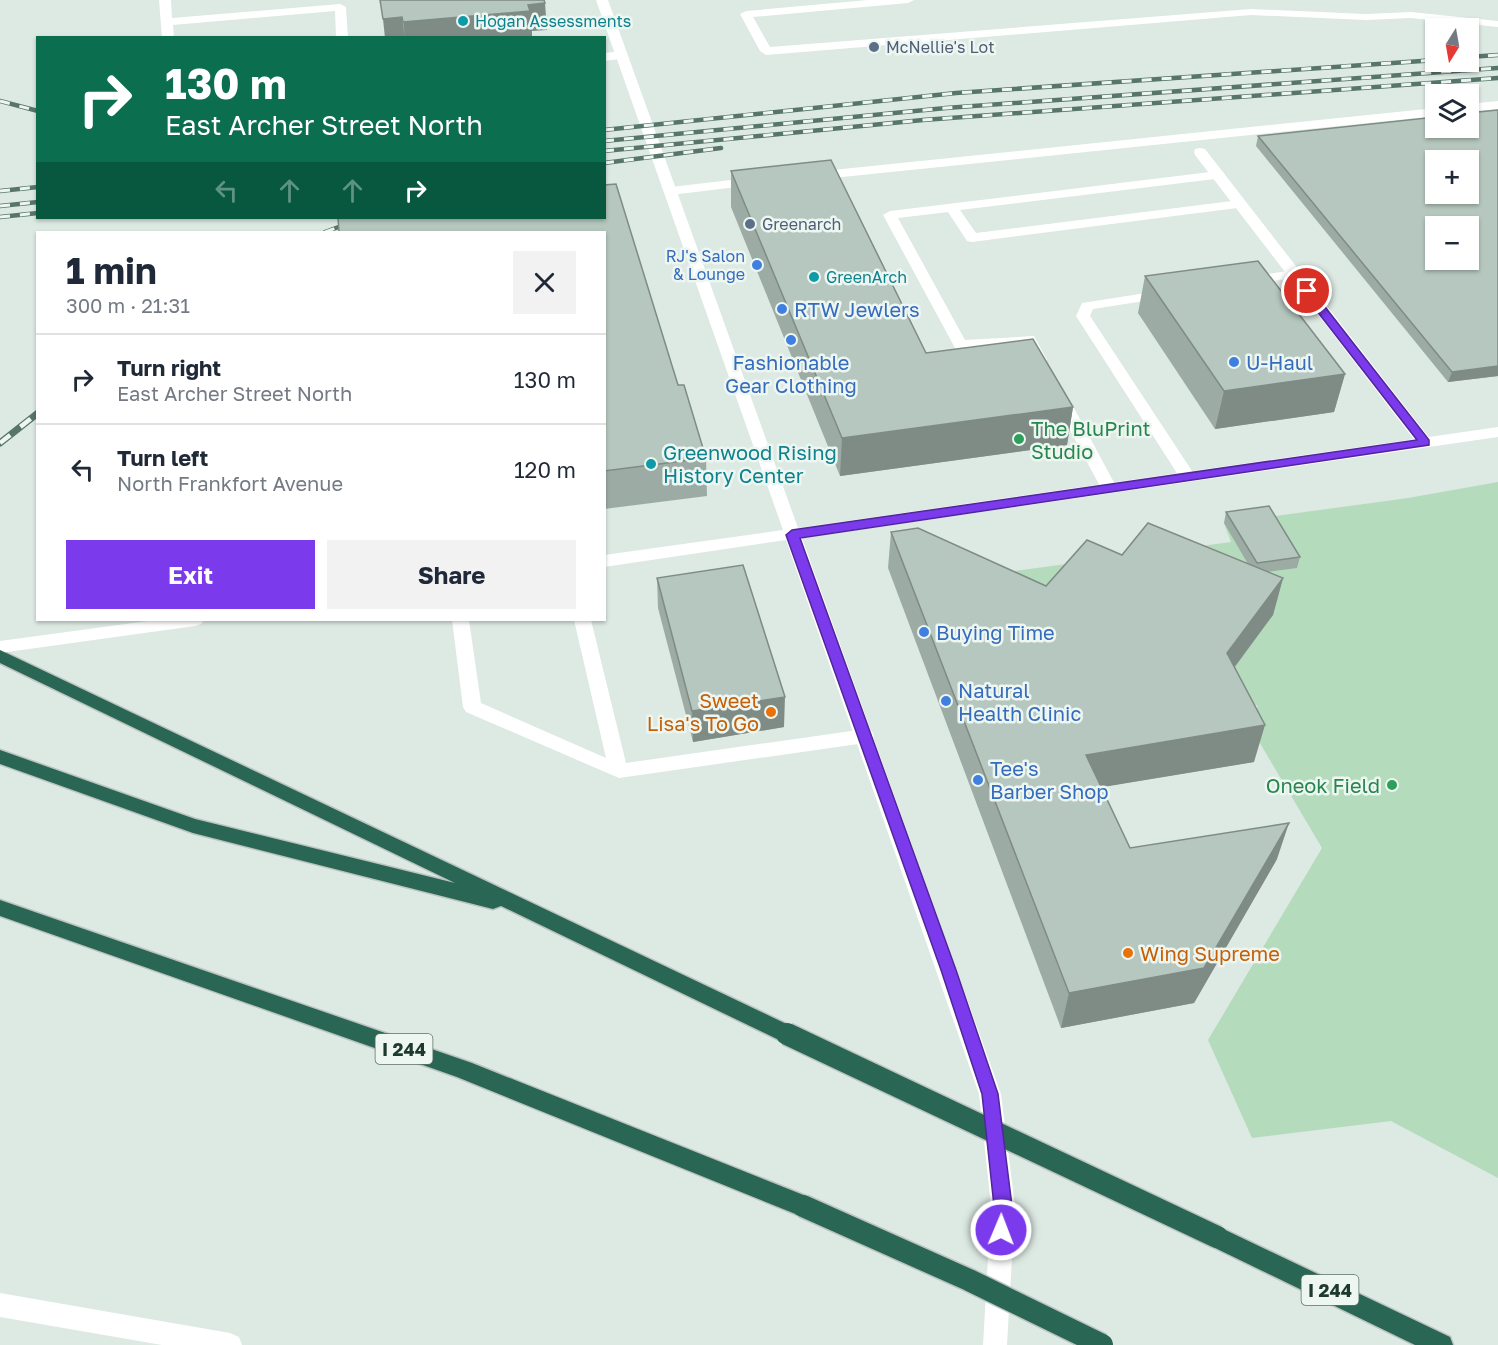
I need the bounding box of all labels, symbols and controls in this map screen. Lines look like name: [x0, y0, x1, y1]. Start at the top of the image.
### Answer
place label: Hogan Assessments: [475, 11, 631, 31]
marker: Hogan Assessments: [456, 14, 470, 28]
north arrow: [1425, 18, 1479, 72]
map controls: [1425, 18, 1479, 270]
place label: McNellie's Lot: [886, 37, 995, 57]
marker: McNellie's Lot: [867, 40, 881, 54]
text: 130 m: [165, 58, 287, 108]
icon: right: [66, 60, 144, 138]
button: layers: [1425, 84, 1479, 138]
text: East Archer Street North: [165, 109, 483, 141]
button: +: [1425, 150, 1479, 204]
icon: left: [210, 174, 243, 207]
icon: ahead: [273, 174, 306, 207]
icon: ahead: [336, 174, 369, 207]
icon: right: [399, 174, 432, 207]
place label: Greenarch: [762, 214, 841, 234]
button: −: [1425, 216, 1479, 270]
marker: Greenarch: [743, 217, 757, 231]
place label: RJ's Salon & Lounge: [666, 246, 745, 284]
text: 1 min: [66, 249, 157, 292]
button: close: [513, 251, 576, 314]
marker: RJ's Salon & Lounge: [750, 258, 764, 272]
pin: [1281, 265, 1332, 316]
place label: GreenArch: [826, 267, 907, 287]
marker: GreenArch: [807, 270, 821, 284]
icon: arrive: [1290, 274, 1323, 307]
text: 300 m · 21:31: [66, 293, 190, 317]
place label: RTW Jewlers: [794, 297, 920, 321]
marker: RTW Jewlers: [775, 302, 789, 316]
marker: Fashionable Gear Clothing: [784, 333, 798, 347]
place label: Fashionable Gear Clothing: [725, 350, 857, 397]
place label: U-Haul: [1246, 350, 1313, 374]
text: Turn right: [117, 354, 221, 381]
marker: U-Haul: [1227, 355, 1241, 369]
icon: right: [66, 363, 99, 396]
text: 130 m: [514, 366, 576, 393]
text: East Archer Street North: [117, 381, 352, 405]
place label: The BluPrint Studio: [1031, 416, 1151, 463]
marker: The BluPrint Studio: [1012, 432, 1026, 446]
place label: Greenwood Rising History Center: [663, 440, 837, 487]
text: Turn left: [117, 444, 208, 471]
icon: left: [66, 453, 99, 486]
text: 120 m: [514, 456, 576, 483]
marker: Greenwood Rising History Center: [644, 457, 658, 471]
text: North Frankfort Avenue: [117, 471, 343, 495]
button: Exit: [66, 540, 315, 609]
button: Share: [327, 540, 576, 609]
place label: Buying Time: [936, 620, 1055, 644]
marker: Buying Time: [917, 625, 931, 639]
place label: Natural Health Clinic: [958, 678, 1081, 725]
place label: Sweet Lisa's To Go: [647, 688, 759, 735]
marker: Natural Health Clinic: [939, 694, 953, 708]
marker: Sweet Lisa's To Go: [764, 705, 778, 719]
place label: Tee's Barber Shop: [990, 756, 1109, 803]
marker: Tee's Barber Shop: [971, 773, 985, 787]
place label: Oneok Field: [1266, 773, 1380, 797]
marker: Oneok Field: [1385, 778, 1399, 792]
place label: Wing Supreme: [1140, 941, 1280, 965]
marker: Wing Supreme: [1121, 946, 1135, 960]
road number: I 244: [376, 1034, 432, 1064]
position arrow: [969, 1198, 1033, 1262]
road number: I 244: [1302, 1275, 1358, 1305]

